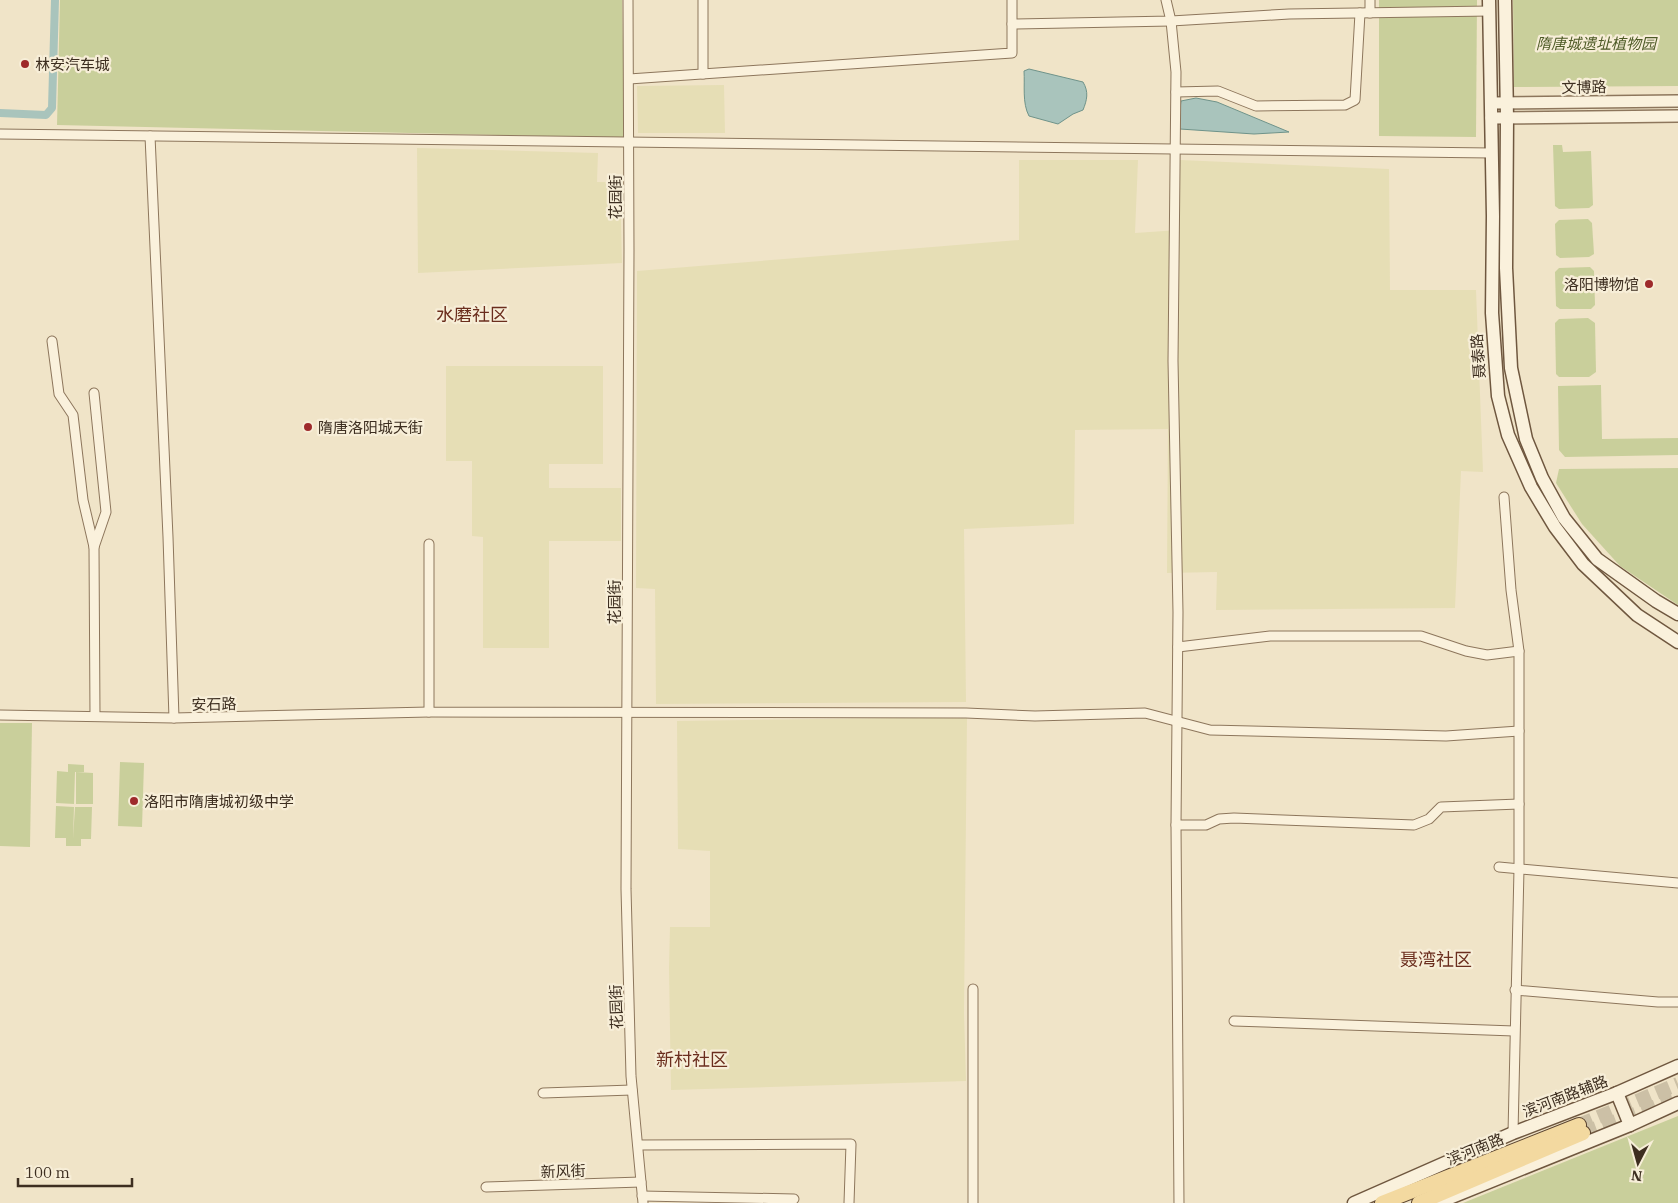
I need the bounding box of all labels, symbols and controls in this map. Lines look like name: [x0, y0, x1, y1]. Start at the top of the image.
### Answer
park label: 隋唐城遗址植物园: [1536, 34, 1658, 53]
place label: 林安汽车城: [35, 55, 110, 74]
marker: 林安汽车城: [19, 58, 31, 70]
street label: 文博路: [1561, 77, 1607, 97]
street label: 花园街: [606, 174, 625, 220]
place label: 洛阳博物馆: [1564, 275, 1639, 294]
marker: 洛阳博物馆: [1643, 278, 1655, 290]
district label: 水磨社区: [436, 303, 508, 326]
street label: 聂泰路: [1467, 333, 1489, 379]
place label: 隋唐洛阳城天街: [318, 418, 423, 437]
marker: 隋唐洛阳城天街: [302, 421, 314, 433]
street label: 花园街: [605, 579, 624, 625]
street label: 安石路: [191, 694, 237, 714]
place label: 洛阳市隋唐城初级中学: [144, 792, 294, 811]
marker: 洛阳市隋唐城初级中学: [128, 795, 140, 807]
district label: 聂湾社区: [1400, 948, 1472, 971]
street label: 花园街: [606, 984, 626, 1030]
district label: 新村社区: [656, 1048, 728, 1071]
street label: 滨河南路辅路: [1520, 1071, 1610, 1121]
street label: 滨河南路: [1444, 1129, 1506, 1169]
north arrow: [1613, 1138, 1663, 1188]
scale bar: [18, 1156, 131, 1188]
street label: 新风街: [540, 1161, 586, 1181]
text: 100 m: [25, 1163, 70, 1182]
text: N: [1630, 1166, 1643, 1185]

